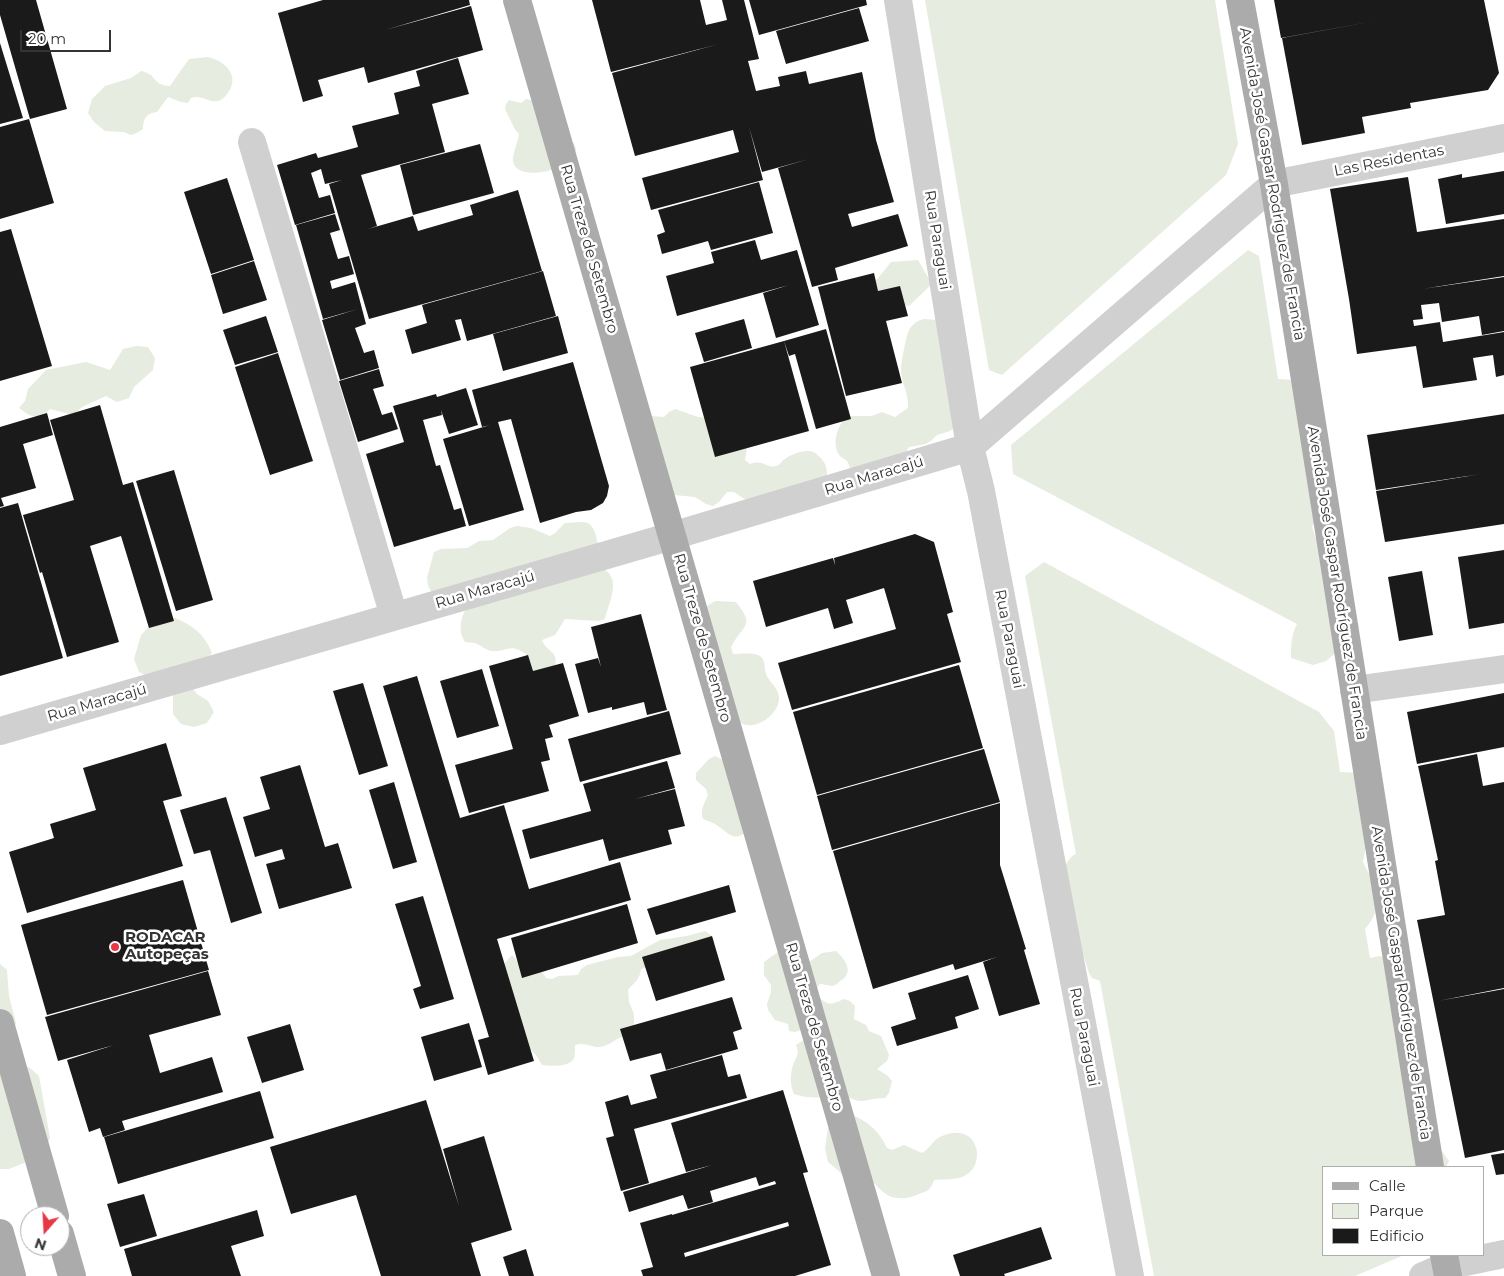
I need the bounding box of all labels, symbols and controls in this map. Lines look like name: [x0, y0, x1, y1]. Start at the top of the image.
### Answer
scale bar: [22, 20, 114, 52]
street label: Avenida José Gaspar Rodríguez de Francia: [1236, 26, 1308, 342]
text: 20 m: [28, 29, 66, 48]
street label: Las Residentas: [1333, 142, 1445, 180]
street label: Rua Treze de Setembro: [556, 162, 622, 336]
street label: Rua Paraguai: [920, 189, 954, 291]
street label: Avenida José Gaspar Rodríguez de Francia: [1303, 425, 1371, 741]
street label: Rua Maracajú: [822, 452, 926, 500]
street label: Rua Treze de Setembro: [669, 551, 735, 725]
street label: Rua Maracajú: [433, 567, 537, 613]
street label: Rua Paraguai: [991, 588, 1027, 690]
street label: Rua Maracajú: [45, 680, 149, 726]
street label: Avenida José Gaspar Rodríguez de Francia: [1367, 825, 1435, 1141]
place label: RODACAR Autopeças: [125, 929, 209, 964]
street label: Rua Treze de Setembro: [781, 940, 847, 1114]
marker: RODACAR Autopeças: [109, 941, 121, 953]
street label: Rua Paraguai: [1066, 986, 1102, 1088]
legend: [1322, 1166, 1484, 1256]
text: Calle: [1369, 1176, 1406, 1195]
text: Parque: [1369, 1201, 1424, 1220]
north arrow: [20, 1206, 70, 1256]
text: Edificio: [1369, 1226, 1424, 1245]
text: N: [32, 1234, 49, 1255]

